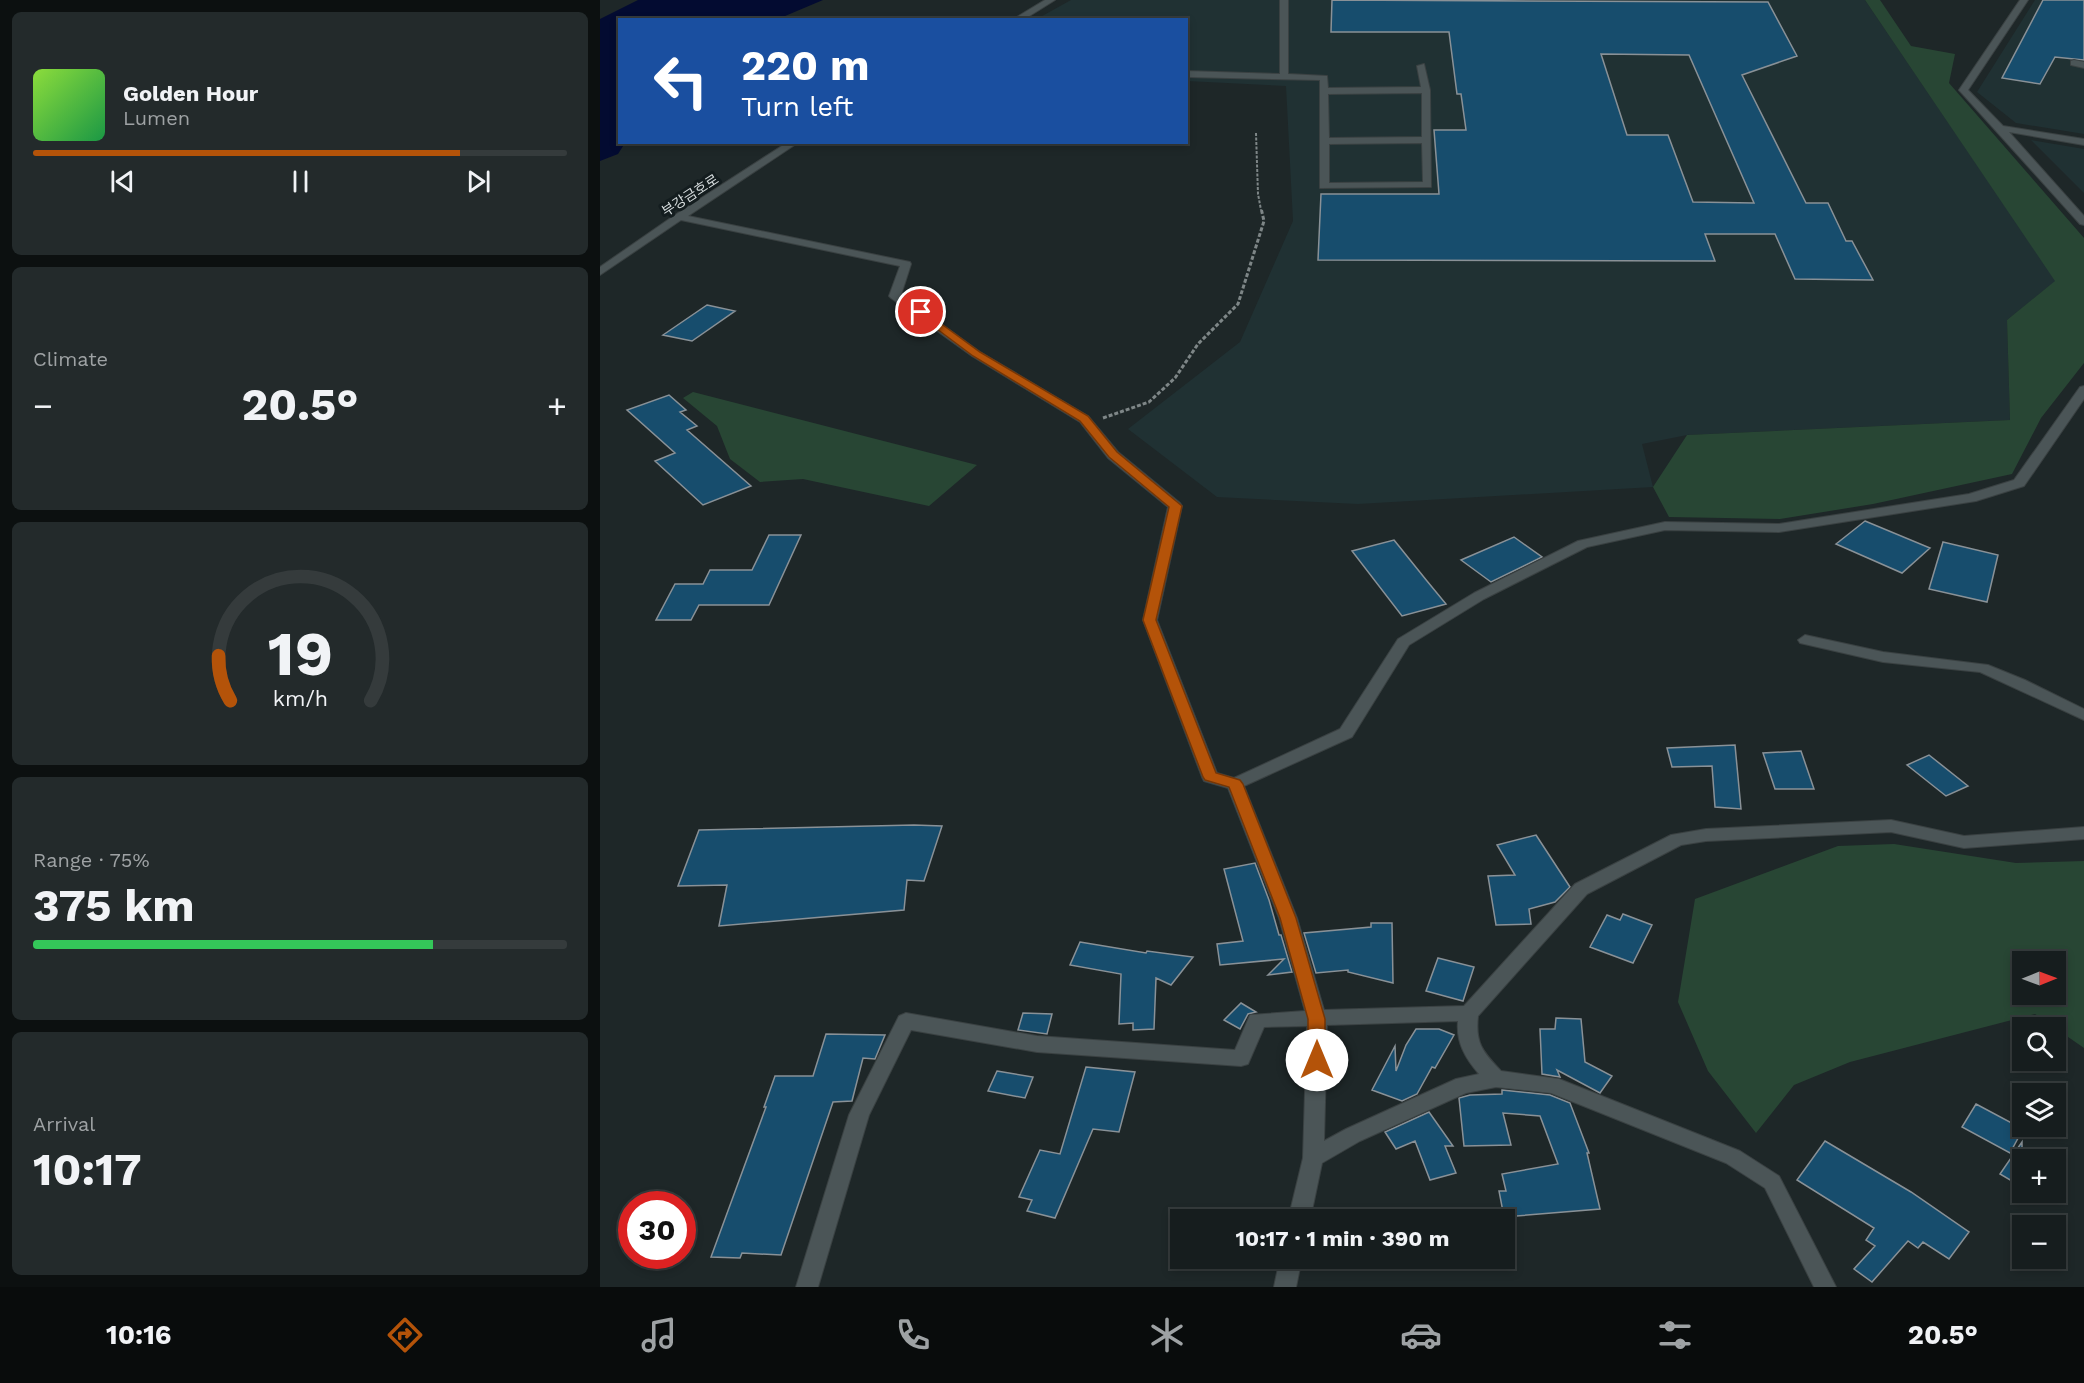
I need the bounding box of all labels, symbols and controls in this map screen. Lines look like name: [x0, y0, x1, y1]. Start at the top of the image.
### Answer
text: 220 m: [741, 41, 870, 90]
icon: left: [642, 42, 720, 120]
text: Golden Hour: [123, 81, 258, 106]
text: Turn left: [741, 91, 853, 123]
text: Lumen: [123, 106, 190, 130]
icon: previous: [106, 165, 139, 198]
icon: pause: [284, 165, 317, 198]
icon: next: [462, 165, 495, 198]
street label: 부강금호로: [659, 171, 721, 219]
pin: [895, 286, 946, 337]
icon: arrive: [904, 295, 937, 328]
text: Climate: [33, 347, 108, 371]
text: 20.5°: [242, 378, 358, 431]
text: −: [33, 386, 53, 425]
text: +: [547, 386, 567, 425]
text: 19: [267, 617, 333, 690]
text: km/h: [272, 686, 328, 711]
text: Range · 75%: [33, 848, 150, 872]
text: 375 km: [33, 879, 195, 932]
north arrow: [2012, 951, 2066, 1005]
map controls: [2012, 951, 2066, 1269]
button: search: [2012, 1017, 2066, 1071]
position arrow: [1285, 1028, 1349, 1092]
button: layers: [2012, 1083, 2066, 1137]
text: Arrival: [33, 1112, 95, 1136]
text: 10:17: [33, 1143, 142, 1196]
button: +: [2012, 1149, 2066, 1203]
speed limit sign: 30: [618, 1191, 696, 1269]
button: −: [2012, 1215, 2066, 1269]
text: 10:17 · 1 min · 390 m: [1236, 1226, 1449, 1251]
icon: directions: [384, 1314, 426, 1356]
icon: music: [638, 1314, 680, 1356]
icon: phone: [892, 1314, 934, 1356]
icon: climate: [1146, 1314, 1188, 1356]
icon: car: [1400, 1314, 1442, 1356]
icon: filters: [1654, 1314, 1696, 1356]
text: 10:16: [106, 1319, 171, 1351]
text: 20.5°: [1908, 1319, 1978, 1351]

